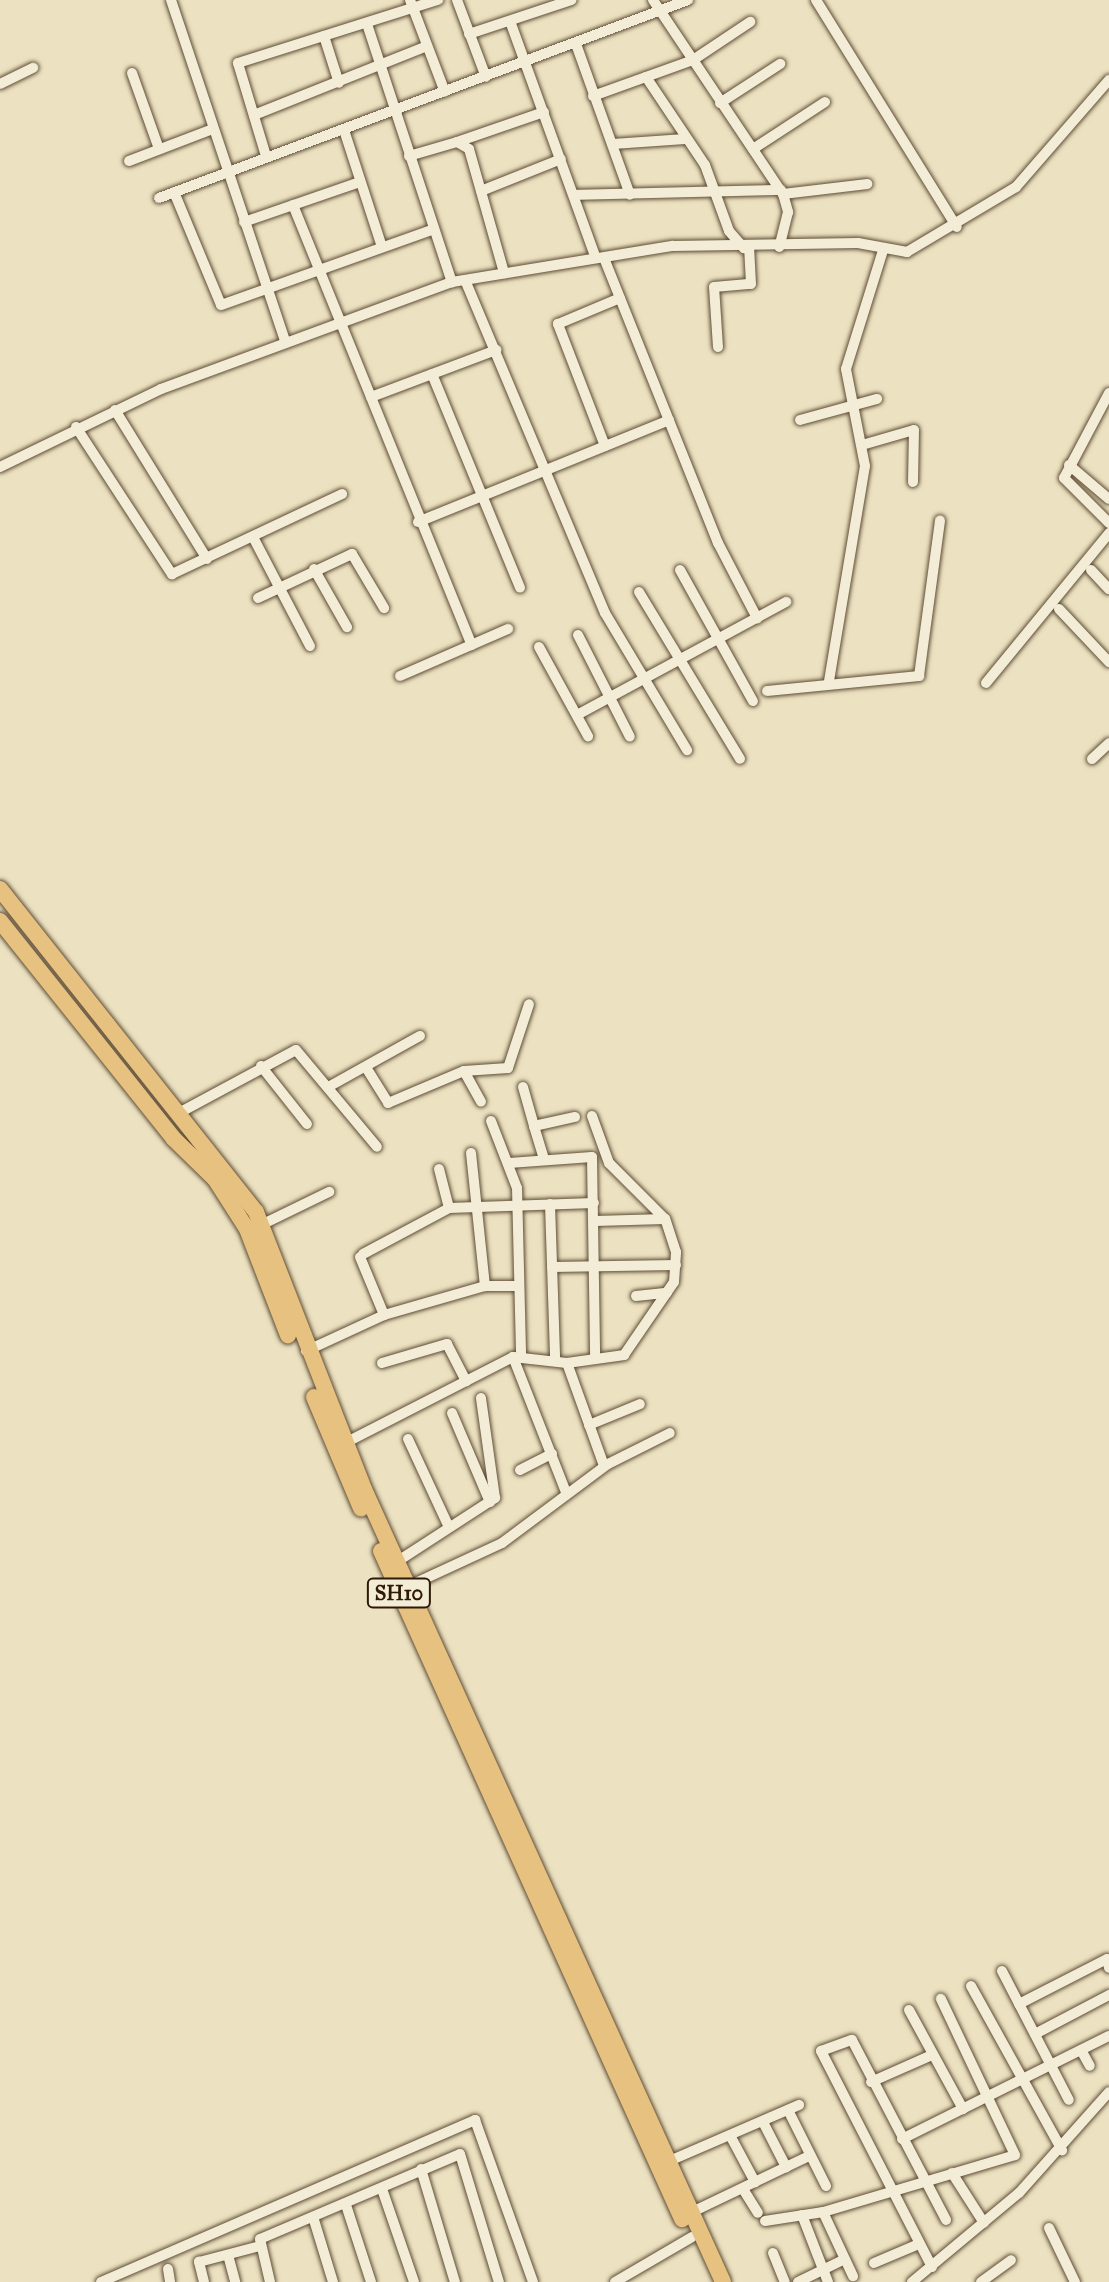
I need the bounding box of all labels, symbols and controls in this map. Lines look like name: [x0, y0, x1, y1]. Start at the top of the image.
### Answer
road number: SH10: [365, 1577, 433, 1609]

